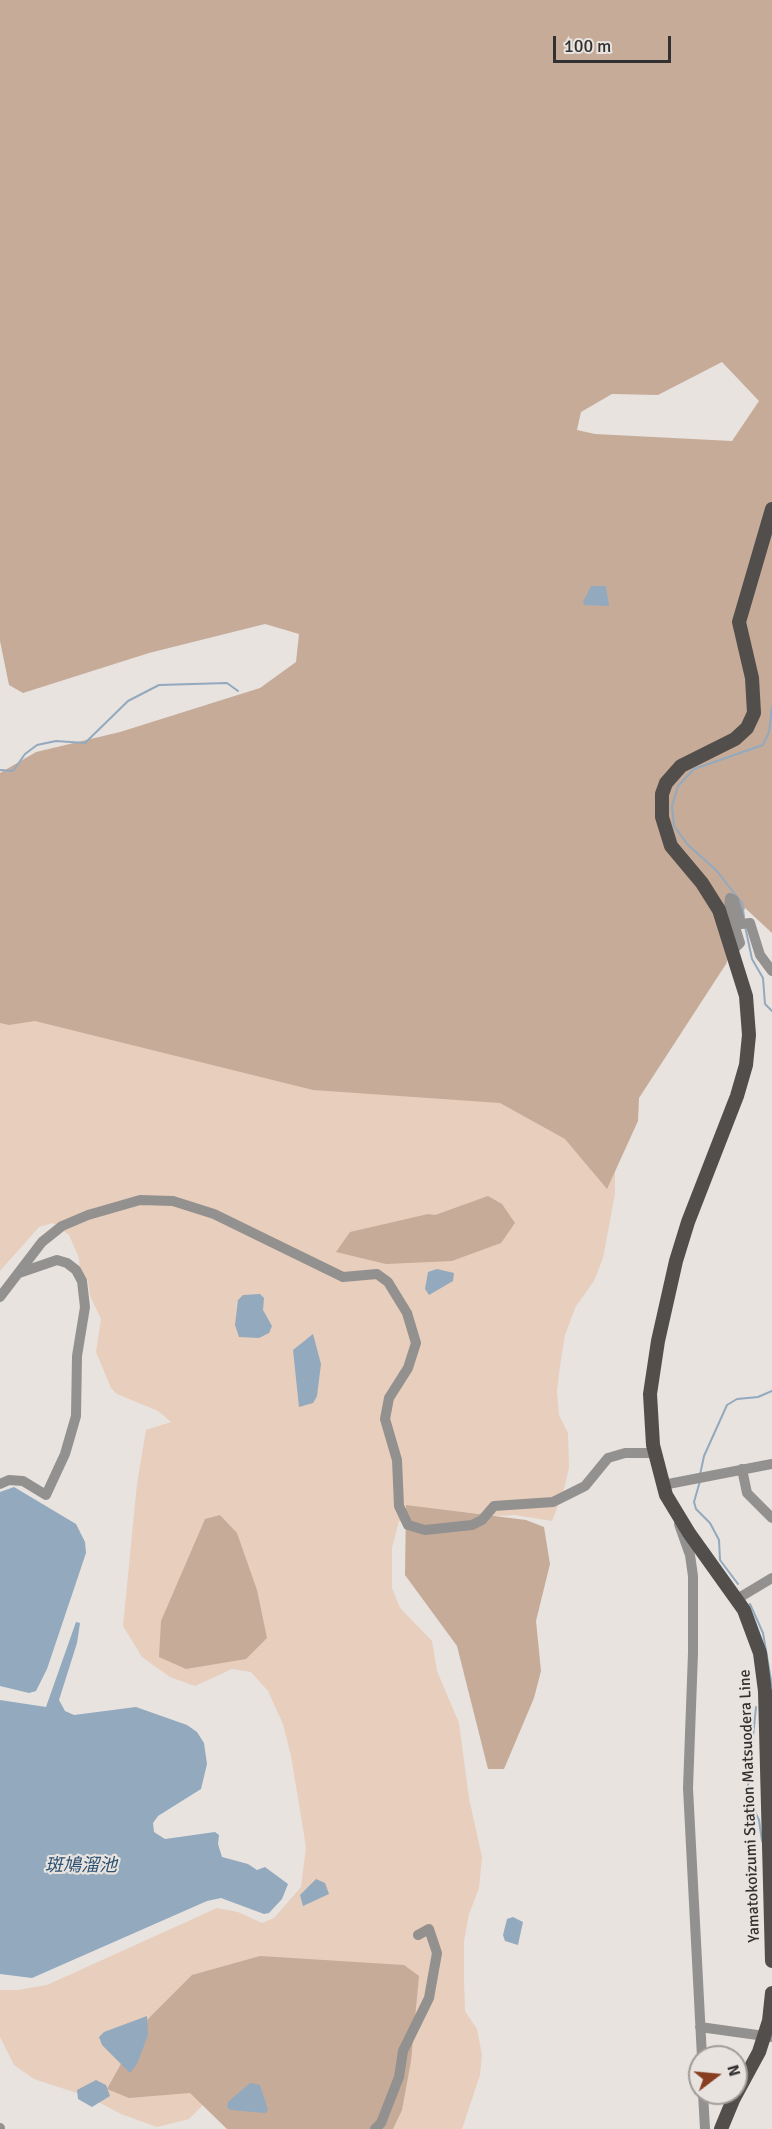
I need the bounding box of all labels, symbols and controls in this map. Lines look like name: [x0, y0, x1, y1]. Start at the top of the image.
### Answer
scale bar: [556, 24, 674, 62]
text: 100 m: [564, 35, 611, 57]
street label: Yamatokoizumi Station Matsuodera Line: [736, 1669, 764, 1943]
water label: 斑鳩溜池: [45, 1855, 117, 1877]
north arrow: [688, 2045, 748, 2105]
text: N: [722, 2062, 745, 2079]

